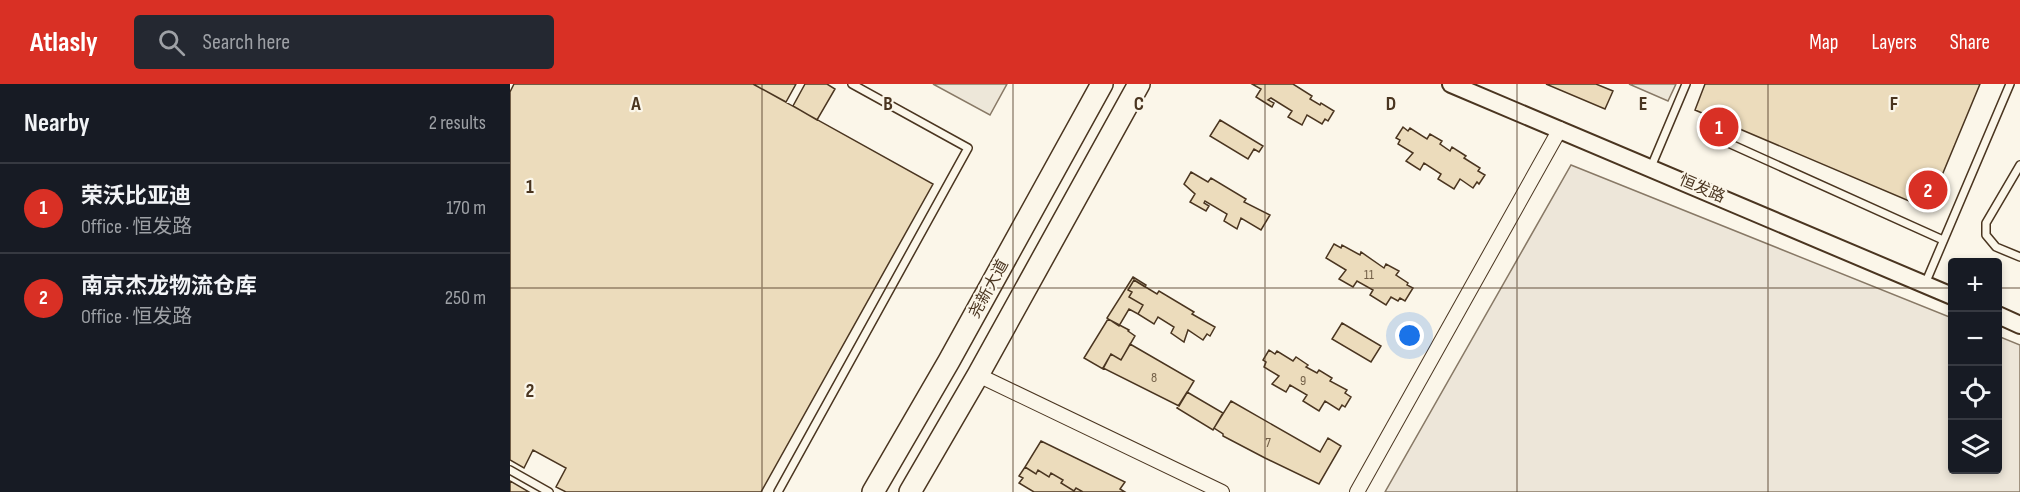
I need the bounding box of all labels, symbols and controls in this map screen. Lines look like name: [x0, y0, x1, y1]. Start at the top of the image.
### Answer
search box: [134, 15, 554, 69]
text: Atlasly: [30, 26, 98, 59]
icon: search: [155, 26, 188, 59]
text: Search here: [203, 29, 290, 56]
text: Map: [1809, 30, 1838, 55]
text: Layers: [1871, 30, 1917, 55]
text: Share: [1950, 30, 1990, 55]
text: A: [630, 92, 641, 116]
text: B: [883, 92, 893, 116]
text: C: [1134, 92, 1144, 116]
text: D: [1386, 92, 1396, 116]
text: E: [1639, 92, 1647, 116]
text: F: [1890, 92, 1898, 116]
pin: 1: [1700, 104, 1738, 150]
text: Nearby: [24, 108, 90, 139]
text: 2 results: [429, 111, 486, 135]
pin: 2: [1908, 168, 1948, 212]
street label: 恒发路: [1676, 171, 1728, 207]
text: 1: [526, 175, 534, 199]
text: 荣沃比亚迪: [81, 183, 191, 210]
text: 1: [40, 196, 47, 220]
text: 170 m: [446, 196, 486, 220]
text: Office · 恒发路: [81, 215, 192, 239]
street label: 尧新大道: [965, 256, 1013, 322]
map controls: [1948, 258, 2002, 474]
button: +: [1948, 258, 2002, 312]
house number: 11: [1364, 266, 1374, 283]
text: 南京杰龙物流仓库: [81, 273, 257, 300]
text: 2: [39, 286, 48, 310]
text: 250 m: [445, 286, 486, 310]
text: Office · 恒发路: [81, 305, 192, 329]
button: −: [1948, 312, 2002, 366]
your location: [1395, 321, 1424, 350]
button: locate: [1948, 366, 2002, 420]
house number: 8: [1151, 369, 1157, 386]
house number: 9: [1300, 372, 1306, 389]
text: 2: [526, 379, 534, 403]
button: layers: [1948, 420, 2002, 474]
house number: 7: [1265, 434, 1271, 451]

